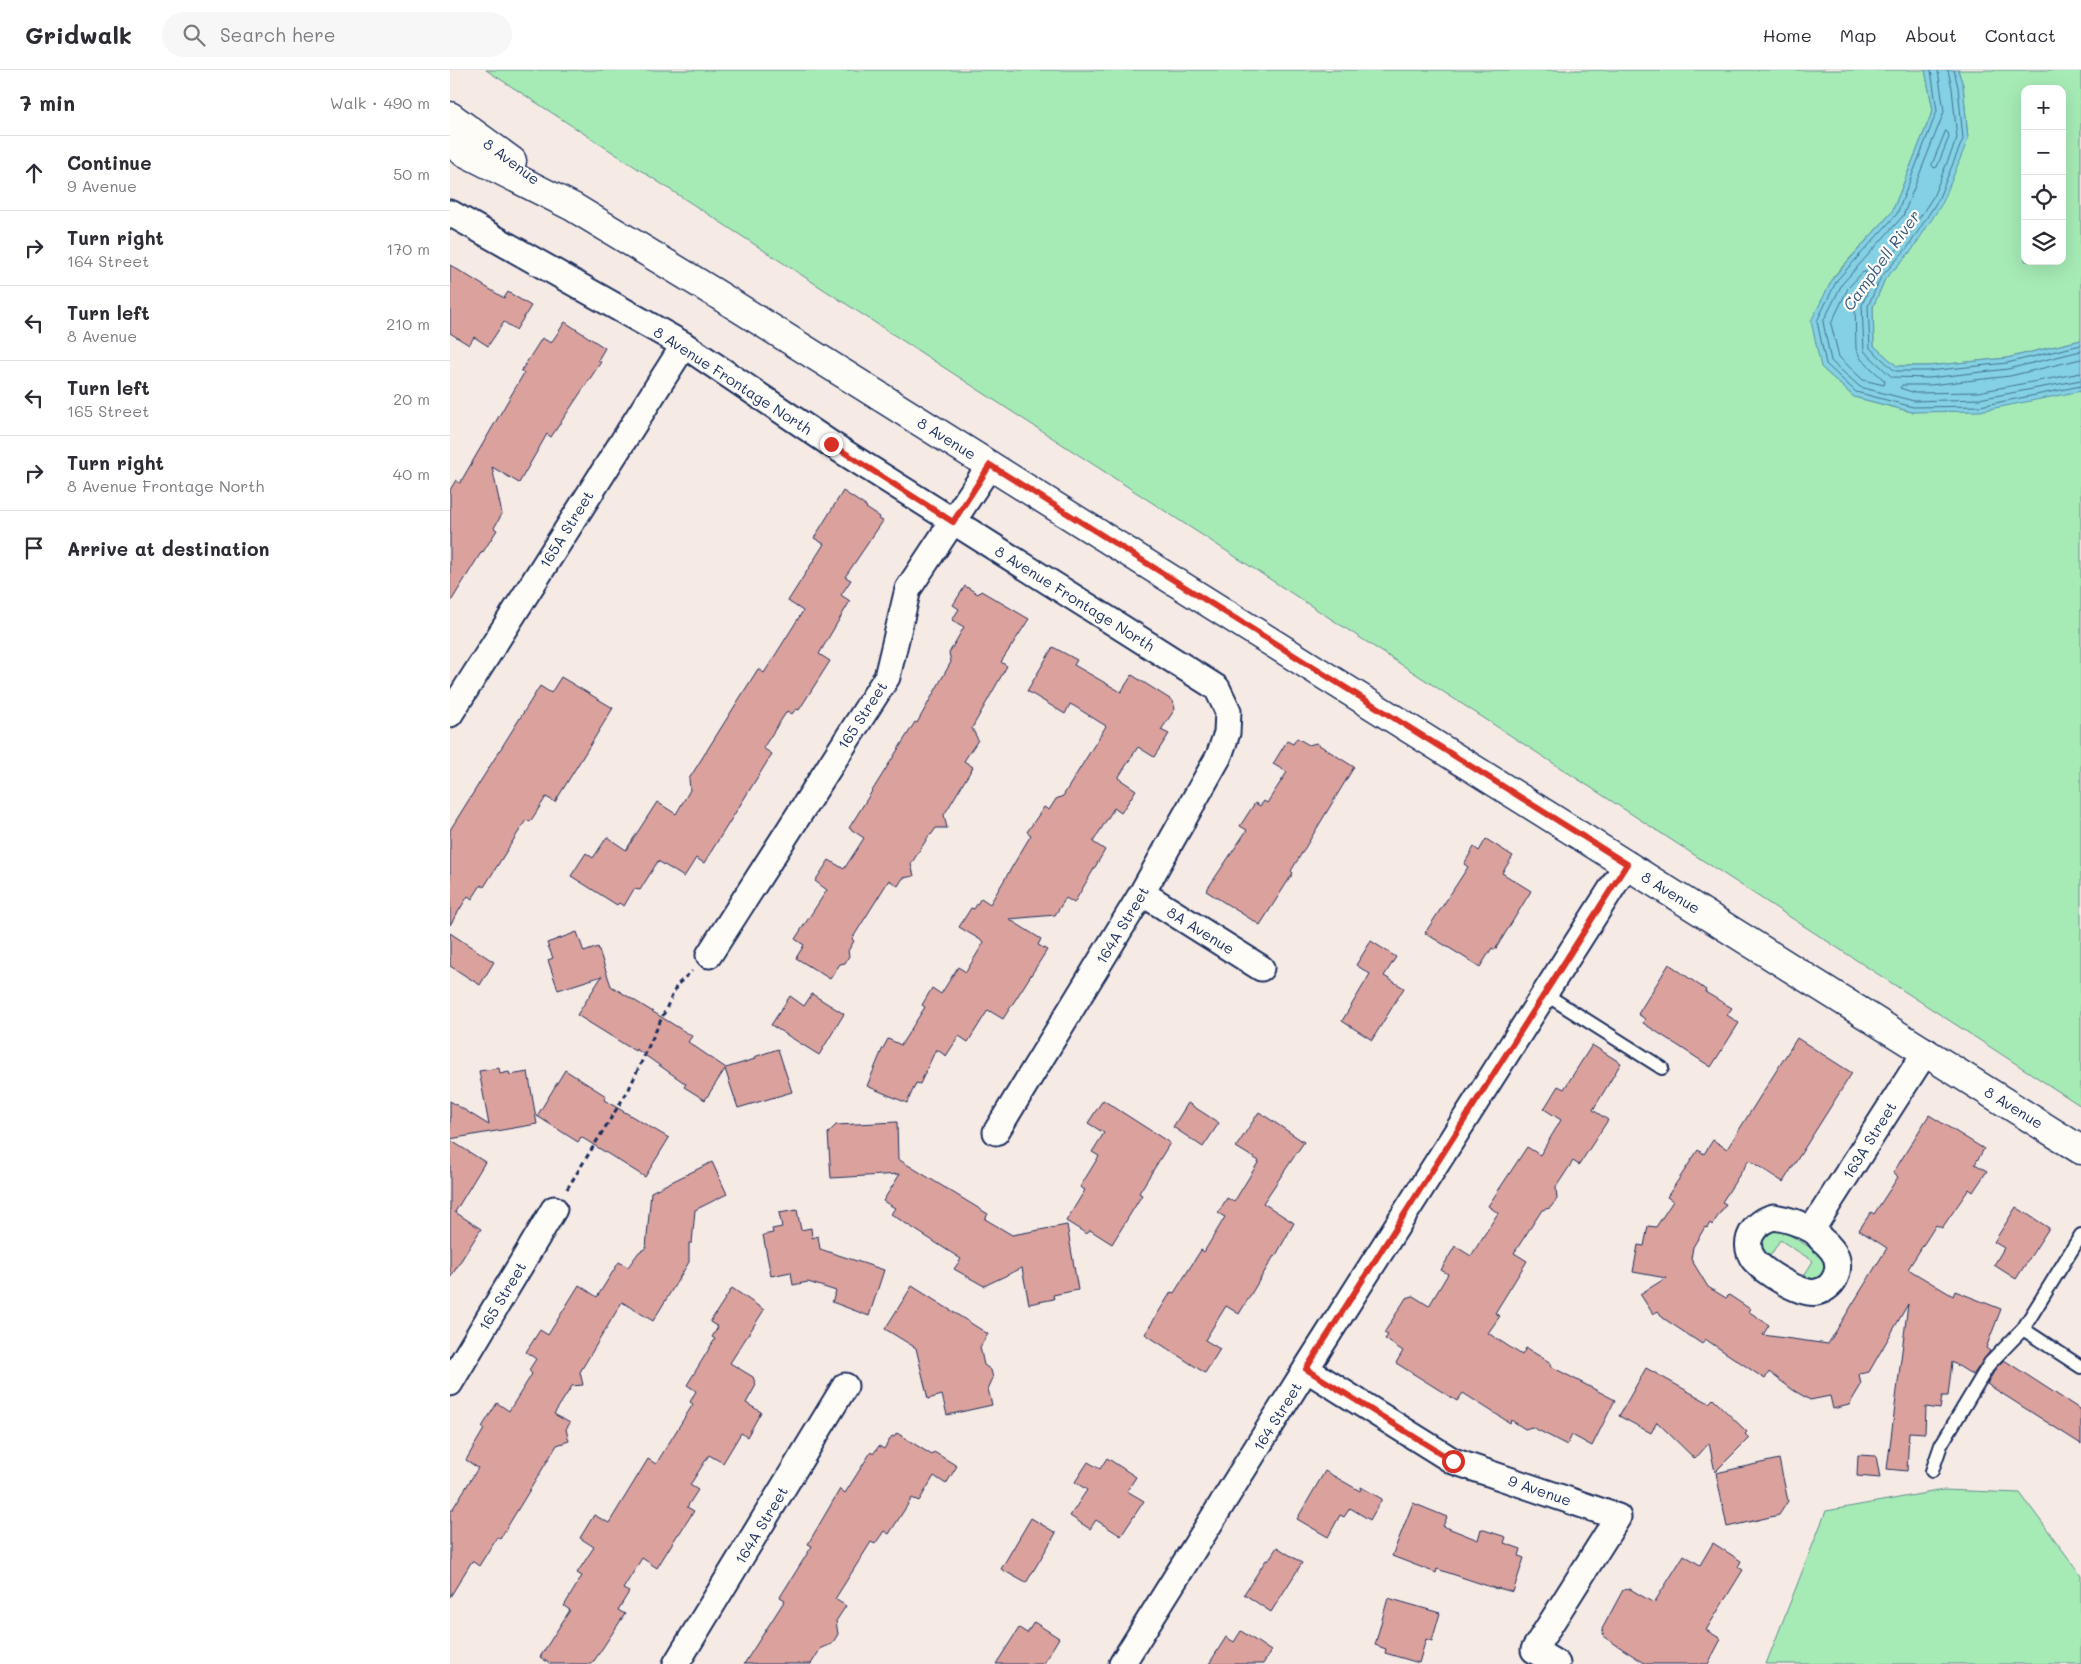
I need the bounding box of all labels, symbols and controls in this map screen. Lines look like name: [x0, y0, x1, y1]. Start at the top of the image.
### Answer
search box: [162, 12, 512, 57]
text: Gridwalk: [25, 19, 132, 50]
icon: search: [180, 21, 208, 49]
text: Search here: [220, 22, 336, 47]
text: Home: [1763, 23, 1812, 47]
text: Map: [1840, 23, 1876, 47]
text: About: [1904, 23, 1957, 47]
text: Contact: [1985, 23, 2056, 47]
map controls: [2021, 85, 2066, 265]
button: +: [2021, 85, 2066, 130]
text: 7 min: [20, 89, 75, 116]
text: Walk · 490 m: [330, 92, 430, 113]
button: −: [2021, 130, 2066, 175]
street label: 8 Avenue: [480, 133, 544, 189]
text: Continue: [67, 150, 152, 175]
icon: ahead: [20, 159, 48, 187]
text: 50 m: [393, 163, 430, 184]
text: 9 Avenue: [67, 175, 137, 196]
button: locate: [2021, 175, 2066, 220]
water label: Campbell River: [1838, 206, 1924, 314]
button: layers: [2021, 220, 2066, 265]
text: Turn right: [67, 225, 164, 250]
icon: right: [20, 234, 48, 262]
text: 170 m: [386, 238, 430, 259]
text: 164 Street: [67, 250, 149, 271]
text: Turn left: [67, 300, 150, 325]
icon: left: [20, 309, 48, 337]
text: 210 m: [386, 313, 430, 334]
street label: 8 Avenue Frontage North: [650, 321, 816, 439]
text: 8 Avenue: [67, 325, 137, 346]
text: Turn left: [67, 375, 150, 400]
icon: left: [20, 384, 48, 412]
text: 20 m: [393, 388, 430, 409]
text: 165 Street: [67, 400, 149, 421]
street label: 8 Avenue: [914, 412, 980, 464]
route end: [820, 433, 843, 456]
text: Turn right: [67, 450, 164, 475]
icon: right: [20, 459, 48, 487]
text: 40 m: [393, 463, 430, 484]
text: 8 Avenue Frontage North: [67, 475, 264, 496]
street label: 165A Street: [534, 487, 598, 571]
icon: arrive: [20, 534, 48, 562]
text: Arrive at destination: [67, 536, 270, 561]
street label: 8 Avenue Frontage North: [991, 541, 1159, 655]
street label: 165 Street: [833, 677, 891, 753]
street label: 8 Avenue: [1638, 866, 1704, 918]
street label: 164A Street: [1091, 882, 1153, 968]
street label: 8A Avenue: [1163, 901, 1239, 959]
street label: 8 Avenue: [1981, 1081, 2047, 1133]
street label: 163A Street: [1837, 1098, 1901, 1182]
street label: 165 Street: [474, 1258, 530, 1334]
street label: 164 Street: [1248, 1378, 1306, 1454]
route start: [1442, 1450, 1465, 1473]
street label: 9 Avenue: [1506, 1470, 1574, 1510]
street label: 164A Street: [730, 1482, 792, 1568]

